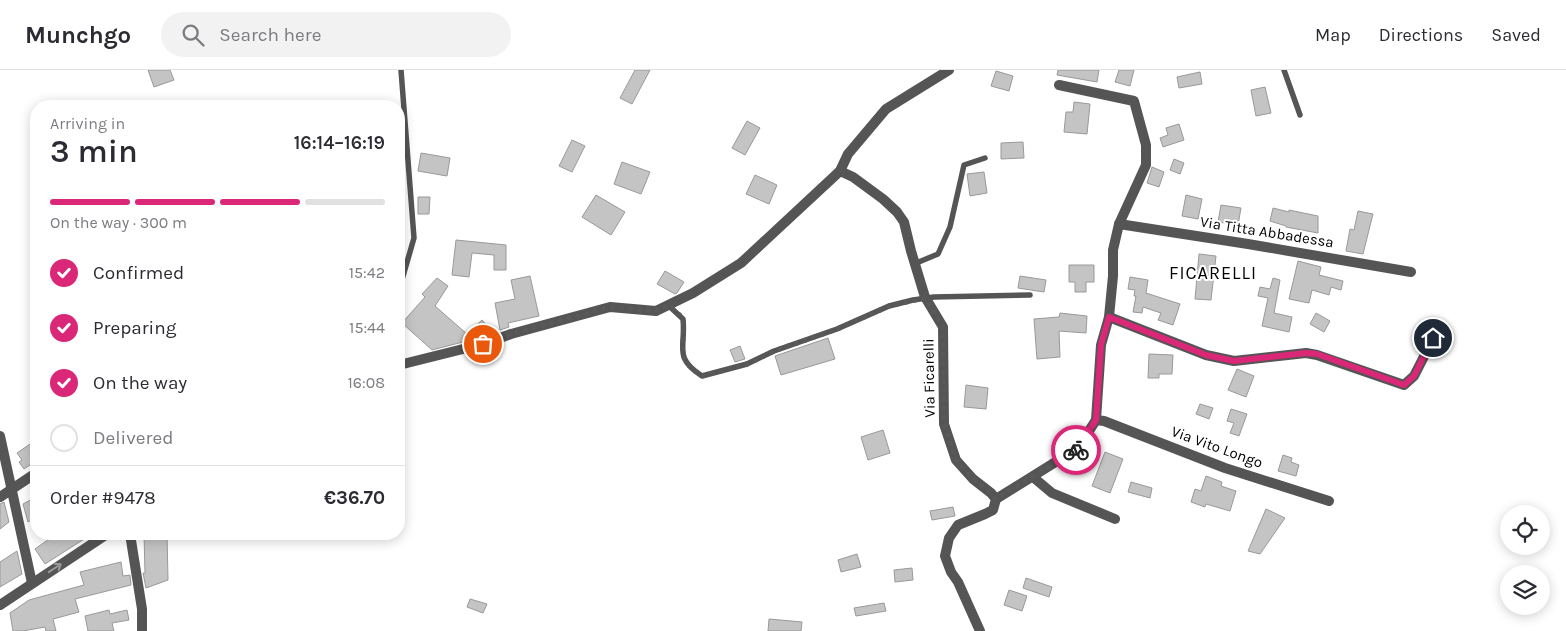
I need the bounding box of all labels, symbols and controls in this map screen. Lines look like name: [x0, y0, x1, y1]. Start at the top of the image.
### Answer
search box: [161, 12, 511, 57]
text: Munchgo: [25, 21, 131, 49]
icon: search: [179, 21, 207, 49]
text: Search here: [219, 24, 321, 46]
text: Map: [1315, 24, 1351, 46]
text: Directions: [1379, 24, 1463, 46]
text: Saved: [1491, 24, 1541, 46]
text: Arriving in: [50, 114, 125, 133]
text: 16:14–16:19: [294, 132, 385, 154]
text: 3 min: [50, 133, 138, 170]
text: On the way · 300 m: [50, 213, 187, 232]
street label: Via Titta Abbadessa: [1199, 213, 1335, 251]
icon: check: [50, 259, 78, 287]
text: Confirmed: [93, 262, 184, 284]
district label: FICARELLI: [1169, 262, 1257, 284]
text: 15:42: [349, 263, 385, 282]
icon: check: [50, 314, 78, 342]
text: Preparing: [93, 317, 176, 339]
pin: [1412, 317, 1454, 359]
text: 15:44: [349, 318, 385, 337]
pin: [462, 323, 504, 365]
icon: home: [1419, 324, 1447, 352]
icon: bag: [469, 330, 497, 358]
street label: Via Ficarelli: [919, 338, 939, 418]
icon: check: [50, 369, 78, 397]
text: On the way: [93, 372, 187, 394]
text: 16:08: [348, 373, 385, 392]
street label: Via Vito Longo: [1169, 422, 1265, 472]
courier: [1051, 425, 1101, 475]
text: Delivered: [93, 427, 173, 449]
icon: bike: [1062, 436, 1090, 464]
text: Order #9478: [50, 487, 156, 509]
text: €36.70: [324, 487, 385, 509]
map controls: [1500, 505, 1550, 615]
button: locate: [1500, 505, 1550, 555]
one-way arrow: [48, 563, 62, 573]
button: layers: [1500, 565, 1550, 615]

